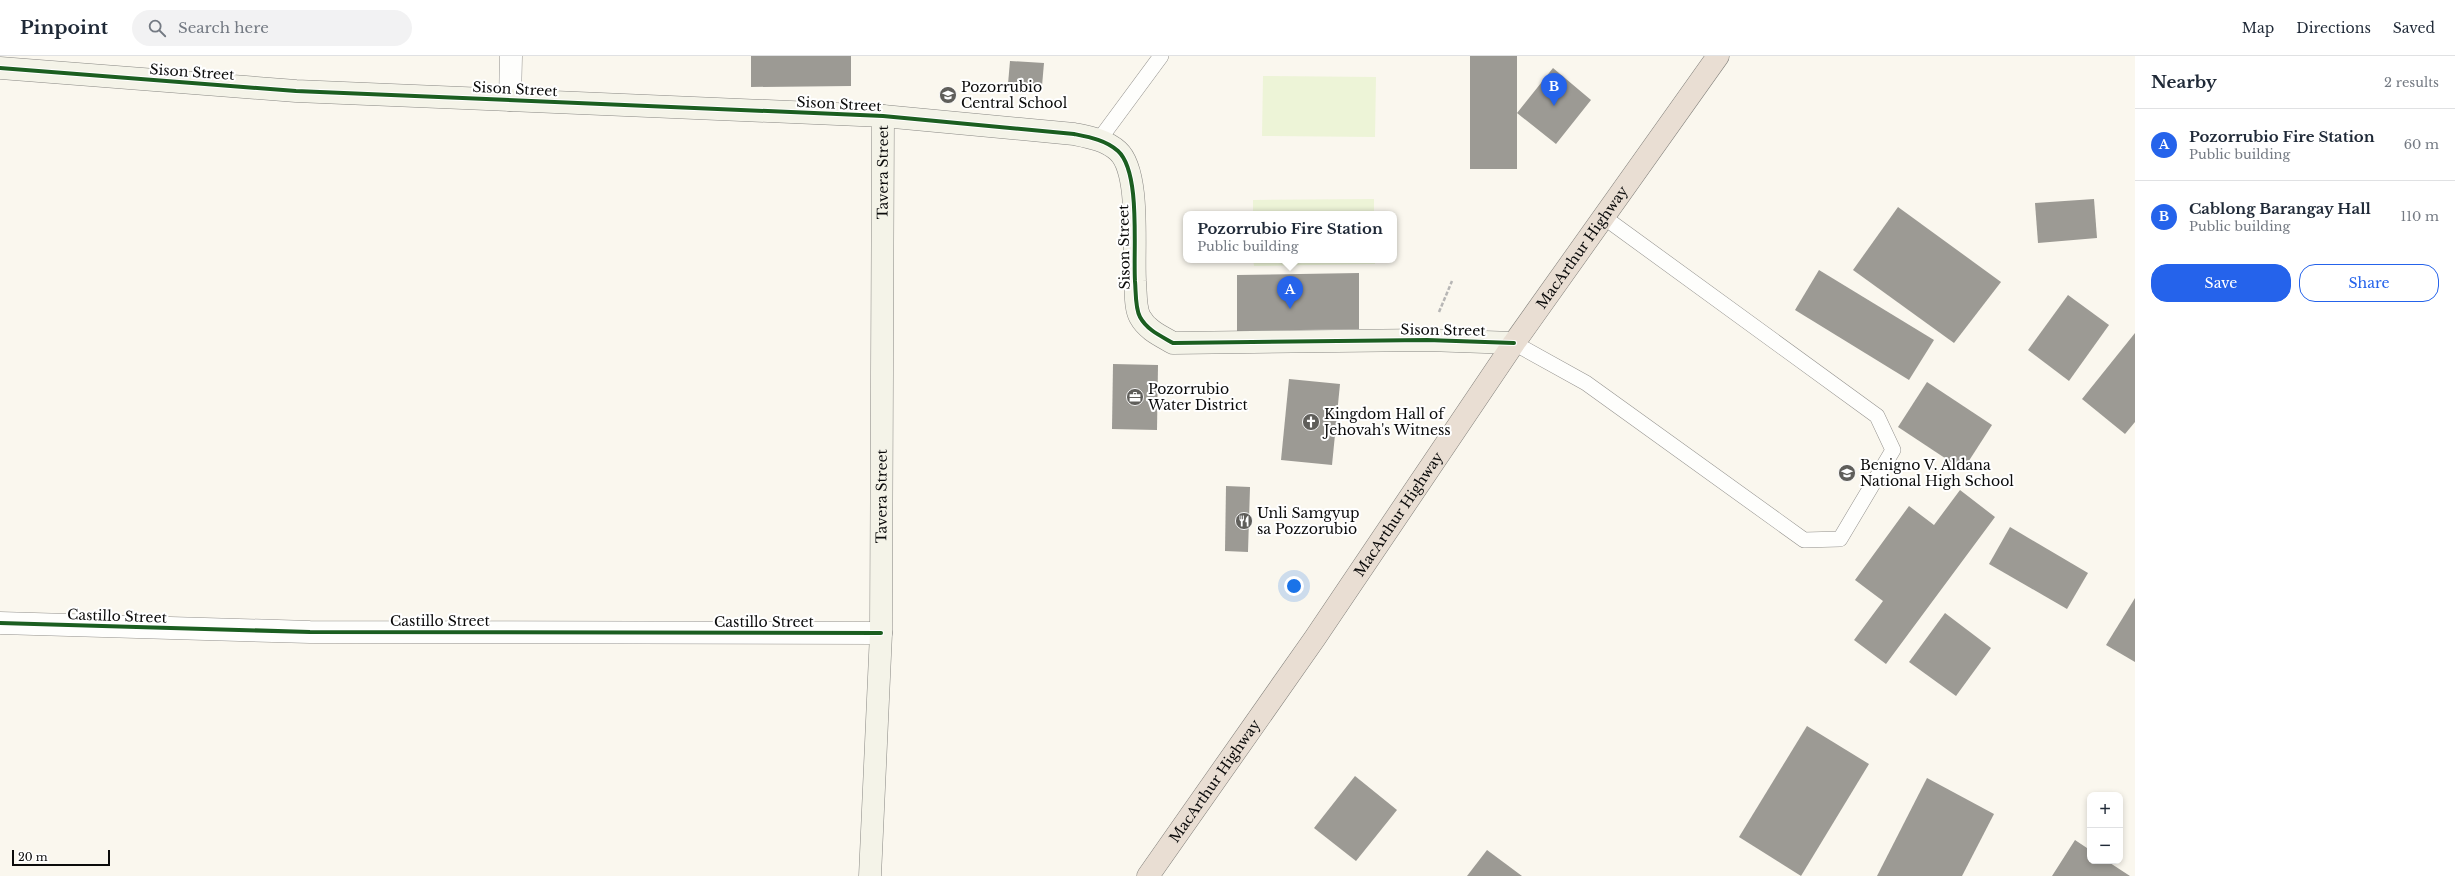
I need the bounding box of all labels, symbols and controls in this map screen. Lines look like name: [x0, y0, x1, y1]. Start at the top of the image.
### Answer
search box: [132, 10, 412, 46]
text: Pinpoint: [20, 16, 108, 39]
icon: search: [146, 17, 168, 39]
text: Search here: [178, 18, 269, 37]
text: Map: [2242, 19, 2274, 37]
text: Directions: [2296, 19, 2371, 37]
text: Saved: [2393, 19, 2435, 37]
street label: Sison Street: [149, 60, 236, 84]
text: Nearby: [2151, 72, 2217, 93]
pin: B: [1541, 73, 1567, 106]
text: 2 results: [2384, 74, 2439, 91]
street label: Sison Street: [472, 78, 559, 100]
place label: Pozorrubio Central School: [961, 78, 1068, 112]
school or university icon: Pozorrubio Central School: [938, 85, 958, 105]
street label: Sison Street: [796, 93, 883, 115]
street label: Tavera Street: [874, 124, 892, 219]
text: Pozorrubio Fire Station: [2189, 127, 2375, 146]
text: A: [2159, 136, 2169, 153]
text: 60 m: [2404, 136, 2439, 153]
text: Public building: [2189, 146, 2290, 163]
street label: MacArthur Highway: [1532, 182, 1632, 312]
text: Cablong Barangay Hall: [2189, 199, 2371, 218]
street label: Sison Street: [1114, 204, 1134, 290]
text: B: [2159, 208, 2169, 225]
text: 110 m: [2400, 208, 2439, 225]
popup: [1183, 211, 1397, 263]
text: Public building: [2189, 218, 2290, 235]
text: Pozorrubio Fire Station: [1197, 219, 1383, 238]
text: Public building: [1197, 238, 1298, 255]
button: Save: [2151, 264, 2291, 302]
button: Share: [2299, 264, 2439, 302]
pin: A: [1277, 276, 1303, 309]
street label: Sison Street: [1400, 320, 1486, 340]
place label: Pozorrubio Water District: [1147, 380, 1248, 414]
office icon: Pozorrubio Water District: [1125, 387, 1145, 407]
place label: Kingdom Hall of Jehovah's Witness: [1322, 405, 1451, 439]
church icon: Kingdom Hall of Jehovah's Witness: [1301, 412, 1321, 432]
street label: Tavera Street: [872, 448, 891, 543]
street label: MacArthur Highway: [1350, 448, 1447, 580]
place label: Benigno V. Aldana National High School: [1860, 456, 2014, 490]
school or university icon: Benigno V. Aldana National High School: [1837, 463, 1857, 483]
place label: Unli Samgyup sa Pozzorubio: [1257, 504, 1360, 538]
restaurant icon: Unli Samgyup sa Pozzorubio: [1234, 511, 1254, 531]
your location: [1284, 576, 1304, 596]
street label: Castillo Street: [67, 605, 168, 627]
street label: Castillo Street: [390, 612, 491, 630]
street label: Castillo Street: [714, 613, 815, 631]
street label: MacArthur Highway: [1165, 716, 1264, 846]
map controls: [2087, 792, 2123, 864]
button: +: [2087, 792, 2123, 828]
button: −: [2087, 828, 2123, 864]
scale bar: [12, 848, 110, 867]
text: 20 m: [18, 850, 48, 864]

